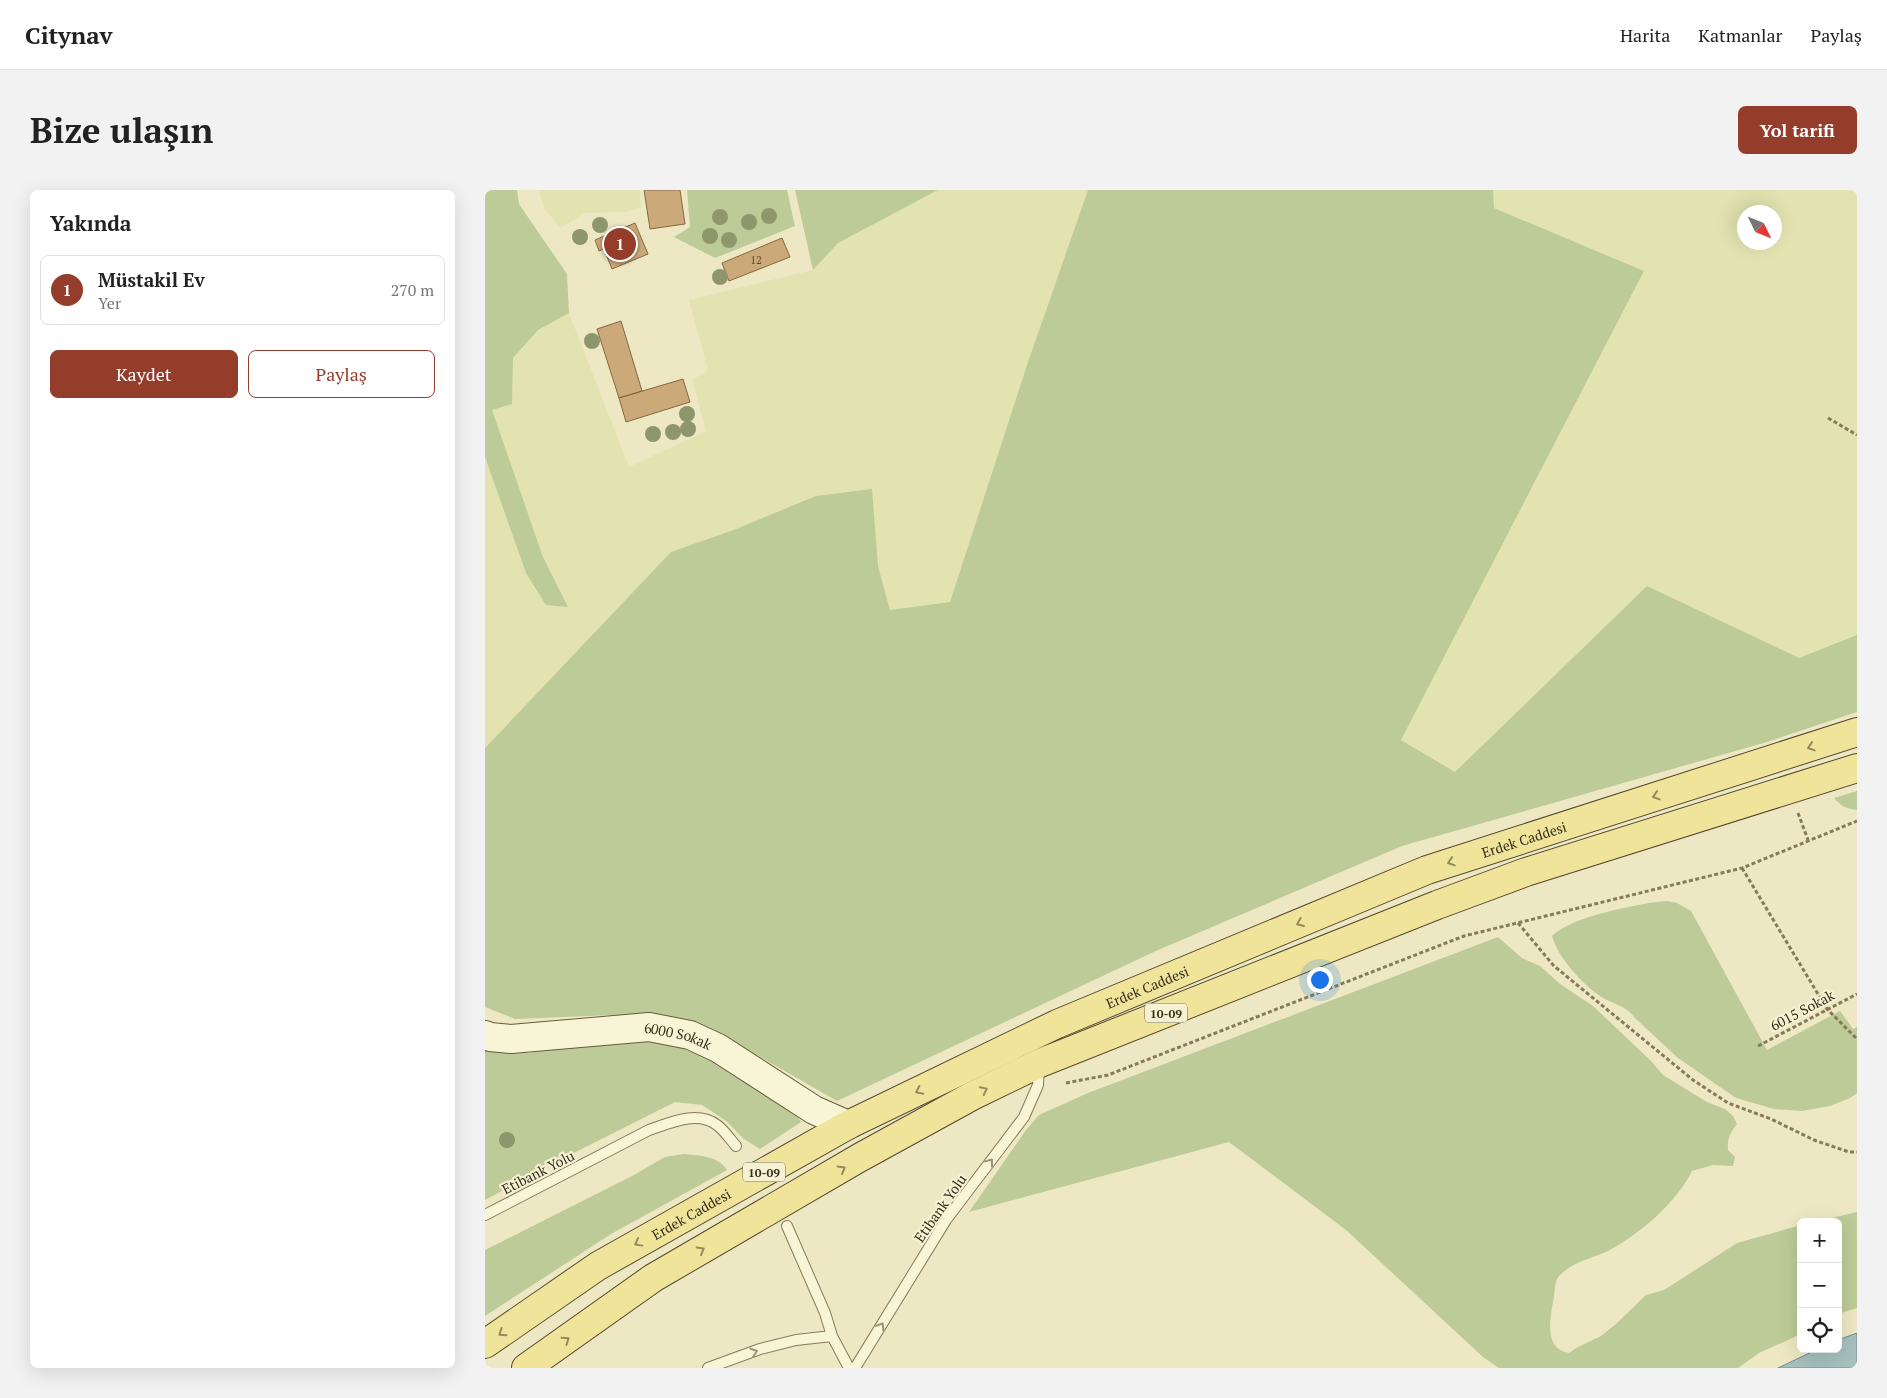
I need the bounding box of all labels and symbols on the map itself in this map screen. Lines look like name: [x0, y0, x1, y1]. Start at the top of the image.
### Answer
north arrow: [1737, 205, 1782, 250]
pin: 1: [604, 225, 636, 263]
house number: 12: [750, 253, 762, 267]
one-way arrow: [1807, 741, 1815, 751]
one-way arrow: [1652, 791, 1661, 801]
street label: Erdek Caddesi: [1479, 816, 1569, 861]
one-way arrow: [1447, 857, 1456, 867]
one-way arrow: [1297, 917, 1305, 927]
street label: Erdek Caddesi: [1103, 961, 1191, 1012]
your location: [1307, 967, 1333, 993]
street label: 6015 Sokak: [1767, 985, 1838, 1035]
road number: 10-09: [1145, 1004, 1187, 1022]
street label: 6000 Sokak: [643, 1017, 716, 1054]
one-way arrow: [915, 1085, 924, 1095]
one-way arrow: [979, 1086, 988, 1096]
street label: Etibank Yolu: [499, 1146, 577, 1198]
one-way arrow: [984, 1158, 993, 1168]
road number: 10-09: [743, 1162, 785, 1182]
one-way arrow: [836, 1165, 845, 1175]
street label: Etibank Yolu: [910, 1170, 970, 1246]
street label: Erdek Caddesi: [648, 1184, 734, 1243]
one-way arrow: [634, 1237, 643, 1247]
one-way arrow: [695, 1246, 704, 1256]
one-way arrow: [875, 1323, 884, 1332]
one-way arrow: [498, 1327, 508, 1336]
one-way arrow: [560, 1337, 569, 1346]
one-way arrow: [749, 1348, 757, 1358]

